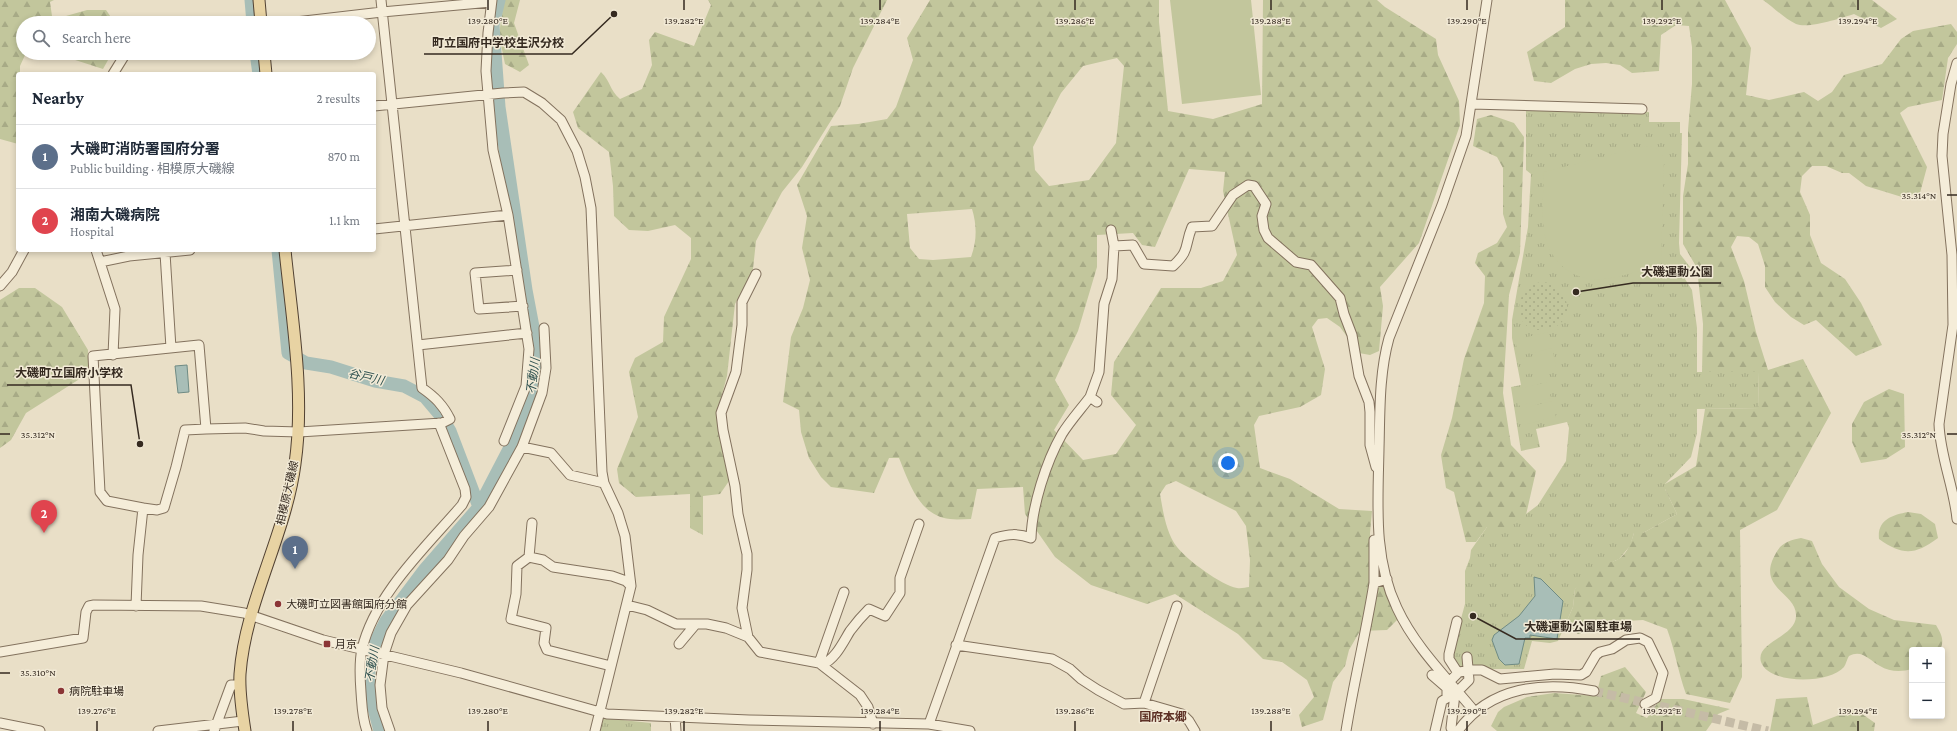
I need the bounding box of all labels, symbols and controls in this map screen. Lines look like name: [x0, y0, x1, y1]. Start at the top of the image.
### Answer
text: 139.280°E: [468, 15, 509, 26]
text: 139.282°E: [665, 15, 704, 26]
text: 139.284°E: [860, 15, 900, 26]
text: 139.286°E: [1056, 15, 1095, 26]
text: 139.288°E: [1251, 15, 1291, 26]
text: 139.290°E: [1447, 15, 1487, 26]
text: 139.292°E: [1643, 15, 1682, 26]
text: 139.294°E: [1839, 15, 1878, 26]
search box: [16, 16, 376, 60]
icon: search: [30, 27, 52, 49]
text: Search here: [62, 30, 131, 46]
callout: 町立国府中学校生沢分校: [424, 30, 572, 54]
text: 町立国府中学校生沢分校: [432, 36, 564, 50]
text: Nearby: [32, 89, 84, 108]
text: 2 results: [317, 91, 360, 106]
text: 大磯町消防署国府分署: [70, 141, 220, 157]
text: 1: [43, 149, 47, 164]
text: 870 m: [328, 149, 360, 164]
text: Public building · 相模原大磯線: [70, 161, 235, 176]
text: 35.314°N: [1902, 190, 1937, 201]
text: 湘南大磯病院: [70, 207, 160, 223]
text: 2: [42, 213, 48, 228]
text: 1.1 km: [329, 213, 360, 228]
text: Hospital: [70, 224, 114, 239]
callout: 大磯運動公園: [1633, 259, 1721, 283]
text: 大磯運動公園: [1641, 265, 1713, 279]
water label: 不動川: [524, 355, 542, 395]
callout: 大磯町立国府小学校: [7, 361, 131, 385]
text: 大磯町立国府小学校: [15, 366, 123, 380]
water label: 谷戸川: [347, 366, 387, 388]
text: 35.312°N: [21, 429, 56, 440]
text: 35.312°N: [1902, 429, 1937, 440]
your location: [1218, 453, 1238, 473]
street label: 相模原大磯線: [274, 459, 300, 527]
pin: 2: [31, 500, 57, 533]
pin: 1: [282, 536, 308, 569]
place label: 大磯町立図書館国府分館: [286, 598, 407, 610]
marker: 大磯町立図書館国府分館: [273, 599, 283, 609]
callout: 大磯運動公園駐車場: [1516, 615, 1640, 639]
text: 大磯運動公園駐車場: [1524, 620, 1632, 634]
place label: 月京: [335, 638, 357, 650]
marker: 月京: [322, 639, 332, 649]
water label: 不動川: [362, 643, 382, 683]
map controls: [1909, 647, 1945, 719]
button: +: [1909, 647, 1945, 683]
text: 35.310°N: [20, 667, 56, 678]
button: −: [1909, 683, 1945, 719]
place label: 病院駐車場: [69, 685, 124, 697]
marker: 病院駐車場: [56, 686, 66, 696]
text: 139.276°E: [78, 705, 117, 716]
text: 139.278°E: [274, 705, 313, 716]
text: 139.280°E: [468, 705, 509, 716]
text: 139.282°E: [665, 705, 704, 716]
text: 139.284°E: [860, 705, 900, 716]
text: 139.286°E: [1056, 705, 1095, 716]
text: 139.288°E: [1251, 705, 1291, 716]
text: 139.290°E: [1447, 705, 1487, 716]
text: 139.292°E: [1643, 705, 1682, 716]
text: 139.294°E: [1839, 705, 1878, 716]
district label: 国府本郷: [1139, 710, 1187, 724]

